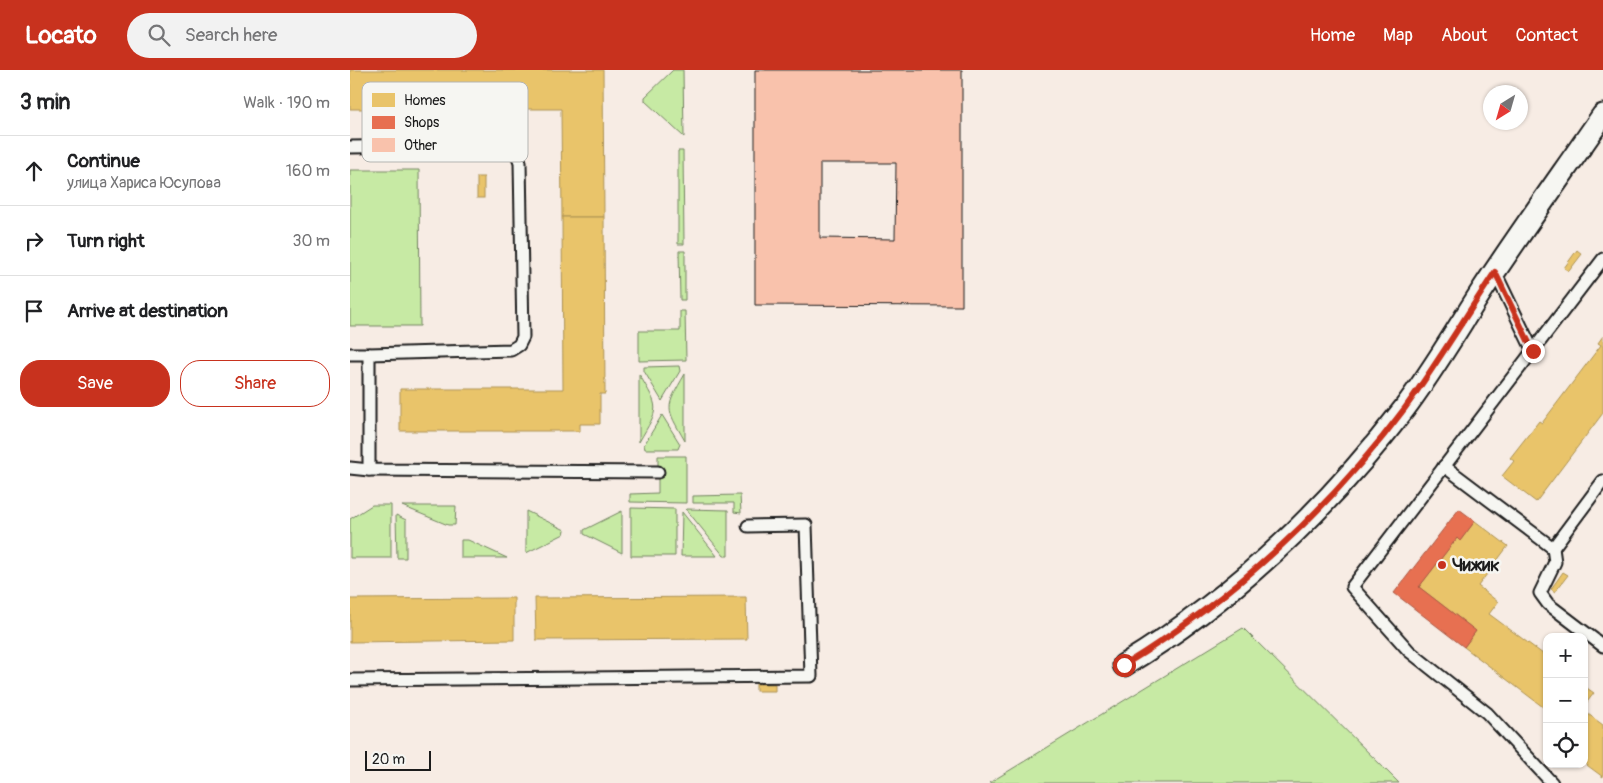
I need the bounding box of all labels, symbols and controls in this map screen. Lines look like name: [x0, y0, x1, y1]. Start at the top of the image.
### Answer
search box: [127, 13, 477, 58]
text: Locato: [25, 21, 97, 50]
icon: search: [145, 21, 173, 49]
text: Search here: [185, 23, 277, 47]
text: Home: [1310, 24, 1355, 47]
text: Map: [1383, 24, 1413, 47]
text: About: [1441, 24, 1487, 47]
text: Contact: [1515, 24, 1578, 47]
legend: [362, 82, 528, 162]
north arrow: [1483, 85, 1528, 130]
text: 3 min: [20, 89, 70, 116]
text: Homes: [404, 92, 446, 109]
text: Walk · 190 m: [243, 93, 330, 113]
text: Shops: [404, 114, 440, 131]
text: Other: [404, 137, 437, 154]
text: Continue: [67, 149, 140, 173]
icon: ahead: [20, 157, 48, 185]
text: 160 m: [286, 161, 330, 181]
text: улица Хариса Юсупова: [67, 173, 221, 193]
icon: right: [20, 227, 48, 255]
text: Turn right: [67, 229, 145, 253]
text: 30 m: [292, 231, 330, 251]
icon: arrive: [20, 297, 48, 325]
text: Arrive at destination: [67, 299, 228, 323]
route end: [1522, 340, 1545, 363]
button: Save: [20, 360, 170, 407]
button: Share: [180, 360, 330, 407]
place label: Чижик: [1452, 554, 1500, 577]
marker: Чижик: [1436, 559, 1448, 571]
map controls: [1543, 633, 1588, 768]
button: +: [1543, 633, 1588, 678]
route start: [1113, 654, 1136, 677]
button: −: [1543, 678, 1588, 723]
button: locate: [1543, 723, 1588, 768]
scale bar: [365, 748, 431, 771]
text: 20 m: [372, 751, 405, 768]

